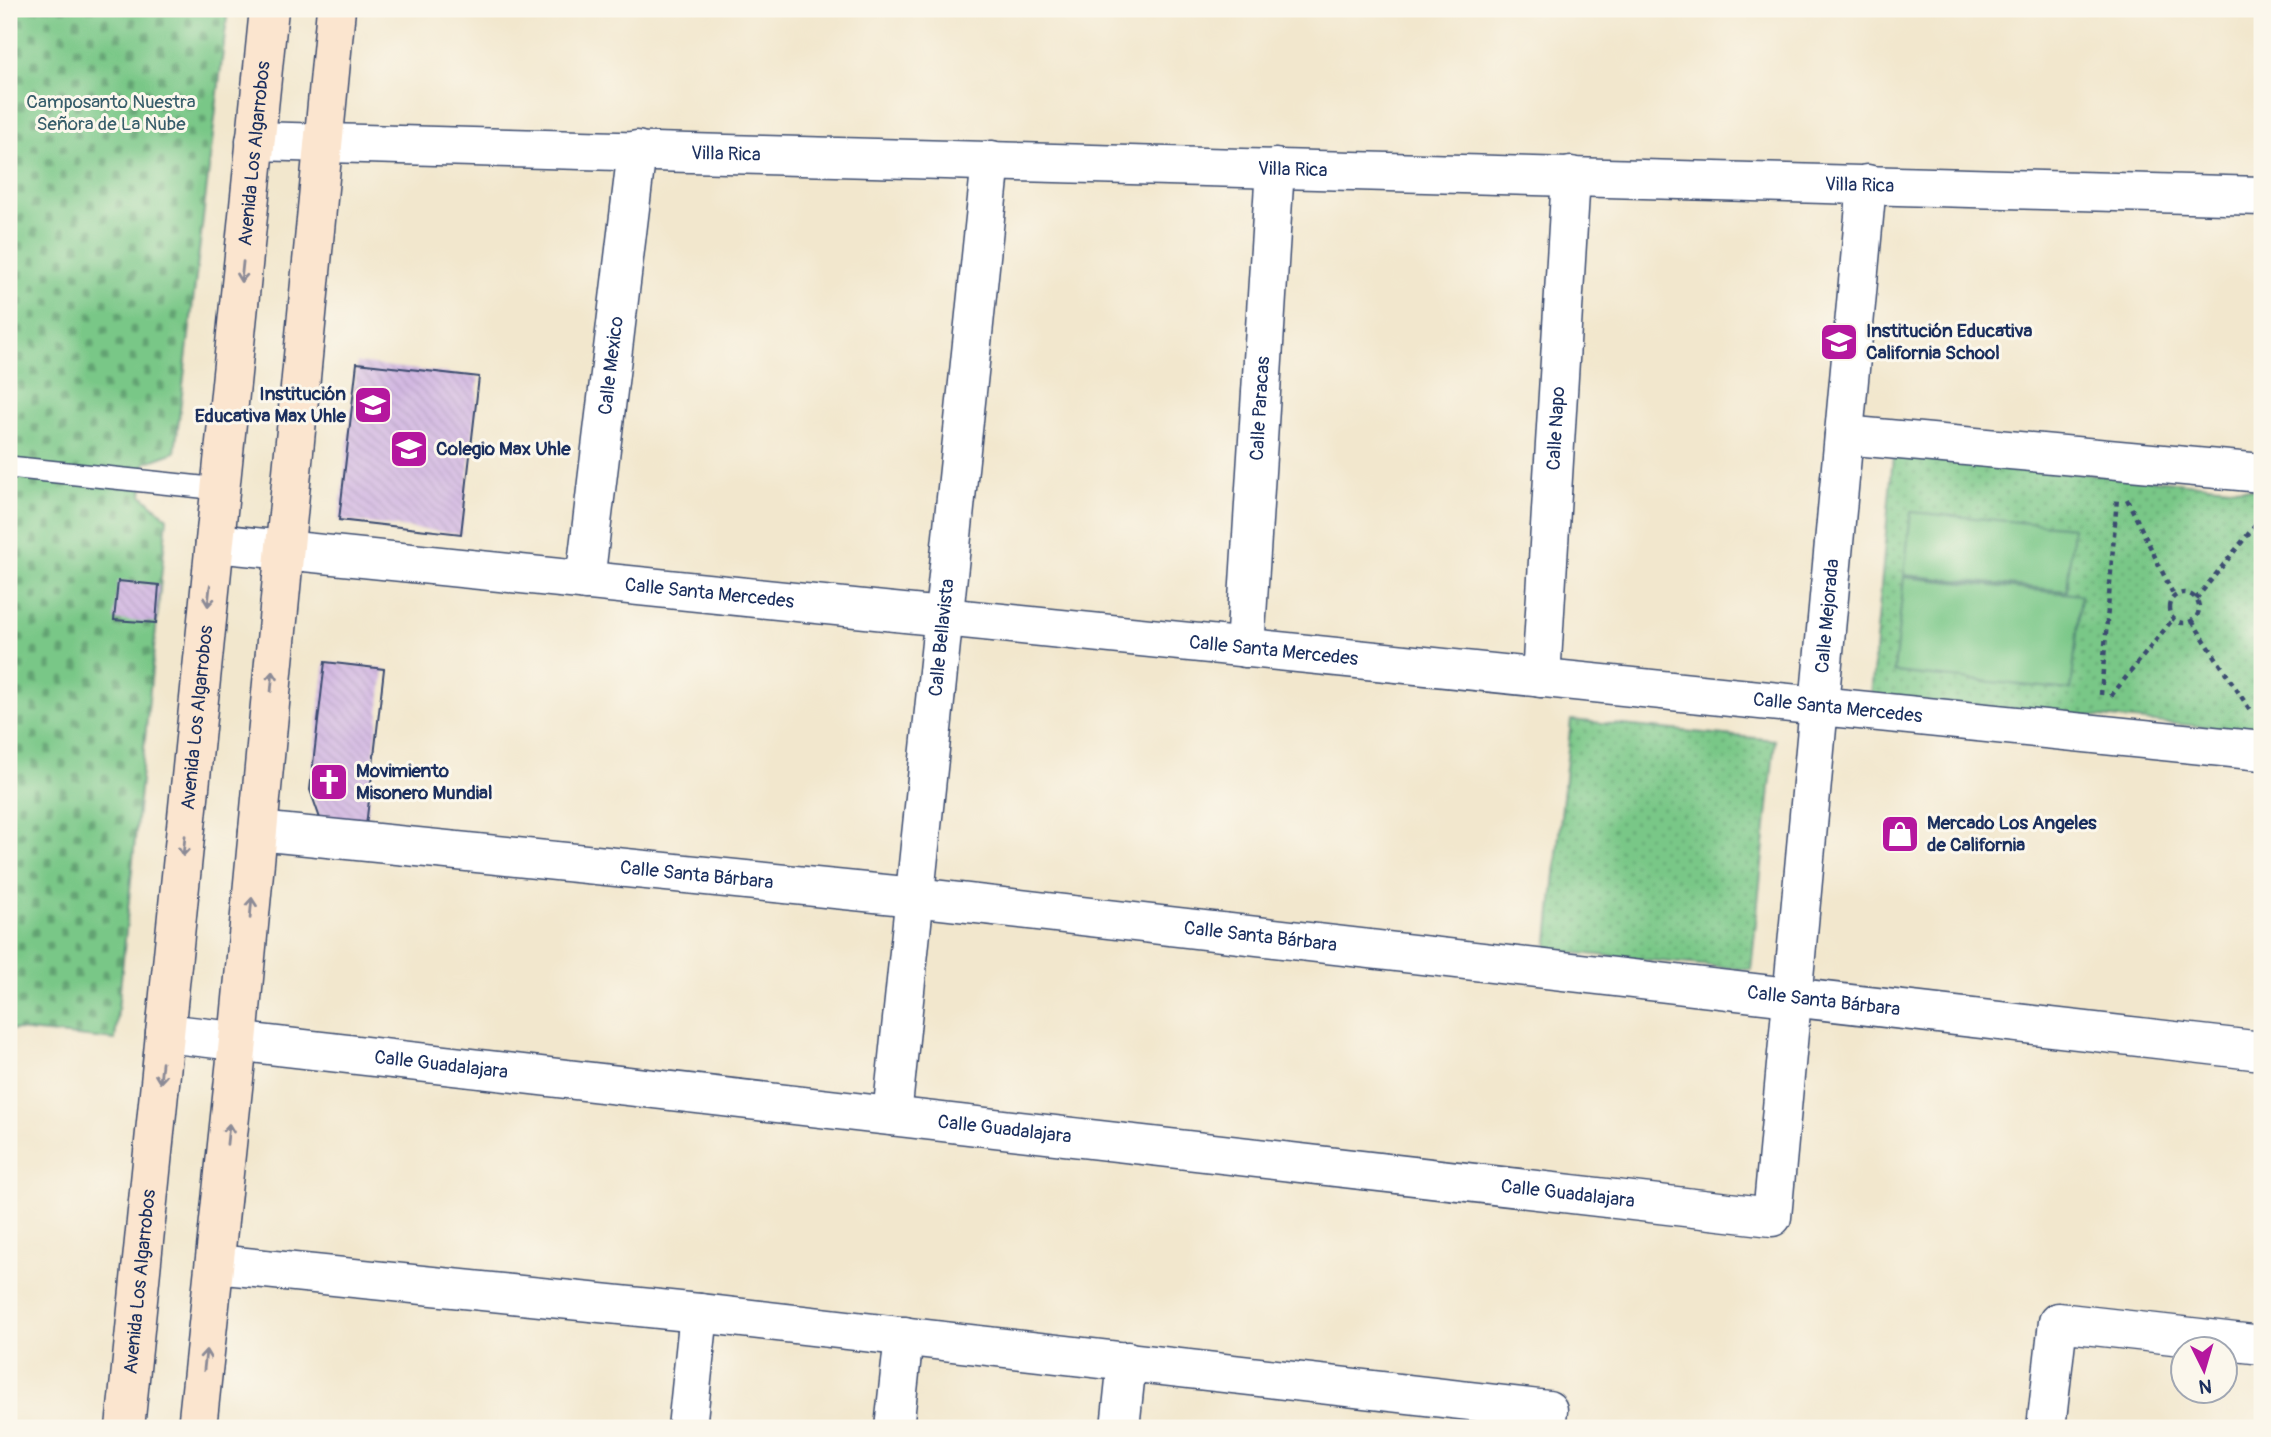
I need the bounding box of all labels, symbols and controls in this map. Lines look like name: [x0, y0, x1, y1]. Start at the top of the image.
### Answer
street label: Avenida Los Algarrobos: [233, 60, 276, 247]
park label: Camposanto Nuestra Señora de La Nube: [26, 90, 196, 136]
street label: Villa Rica: [691, 141, 761, 167]
street label: Villa Rica: [1257, 156, 1328, 182]
street label: Villa Rica: [1824, 172, 1895, 198]
one-way arrow: [235, 260, 248, 282]
street label: Calle Mexico: [593, 315, 629, 416]
place label: Institución Educativa California School: [1866, 319, 2033, 365]
school or university icon: Institución Educativa California School: [1818, 321, 1860, 363]
street label: Calle Paracas: [1245, 355, 1275, 461]
place label: Institución Educativa Max Uhle: [195, 382, 347, 428]
school or university icon: Institución Educativa Max Uhle: [352, 384, 394, 426]
street label: Calle Napo: [1541, 386, 1570, 471]
school or university icon: Colegio Max Uhle: [388, 428, 430, 470]
place label: Colegio Max Uhle: [436, 437, 571, 461]
street label: Calle Mejorada: [1810, 558, 1844, 674]
street label: Calle Santa Mercedes: [624, 573, 796, 614]
street label: Calle Bellavista: [924, 577, 960, 698]
one-way arrow: [203, 584, 216, 606]
street label: Avenida Los Algarrobos: [176, 624, 218, 811]
street label: Calle Santa Mercedes: [1188, 630, 1360, 671]
one-way arrow: [266, 670, 279, 693]
street label: Calle Santa Mercedes: [1752, 687, 1924, 728]
place label: Movimiento Misonero Mundial: [356, 759, 492, 805]
church icon: Movimiento Misonero Mundial: [308, 761, 350, 803]
place label: Mercado Los Angeles de California: [1927, 811, 2097, 857]
shop icon: Mercado Los Angeles de California: [1879, 813, 1921, 855]
one-way arrow: [177, 834, 190, 857]
street label: Calle Santa Bárbara: [619, 855, 775, 895]
one-way arrow: [245, 897, 258, 920]
street label: Calle Santa Bárbara: [1183, 916, 1338, 957]
street label: Calle Santa Bárbara: [1746, 980, 1902, 1022]
street label: Calle Guadalajara: [373, 1045, 510, 1084]
one-way arrow: [154, 1061, 167, 1083]
street label: Calle Guadalajara: [936, 1110, 1073, 1149]
one-way arrow: [222, 1123, 235, 1146]
street label: Calle Guadalajara: [1500, 1174, 1636, 1213]
street label: Avenida Los Algarrobos: [119, 1188, 161, 1375]
north arrow: [2170, 1336, 2240, 1406]
one-way arrow: [198, 1350, 211, 1372]
text: N: [2198, 1373, 2213, 1398]

